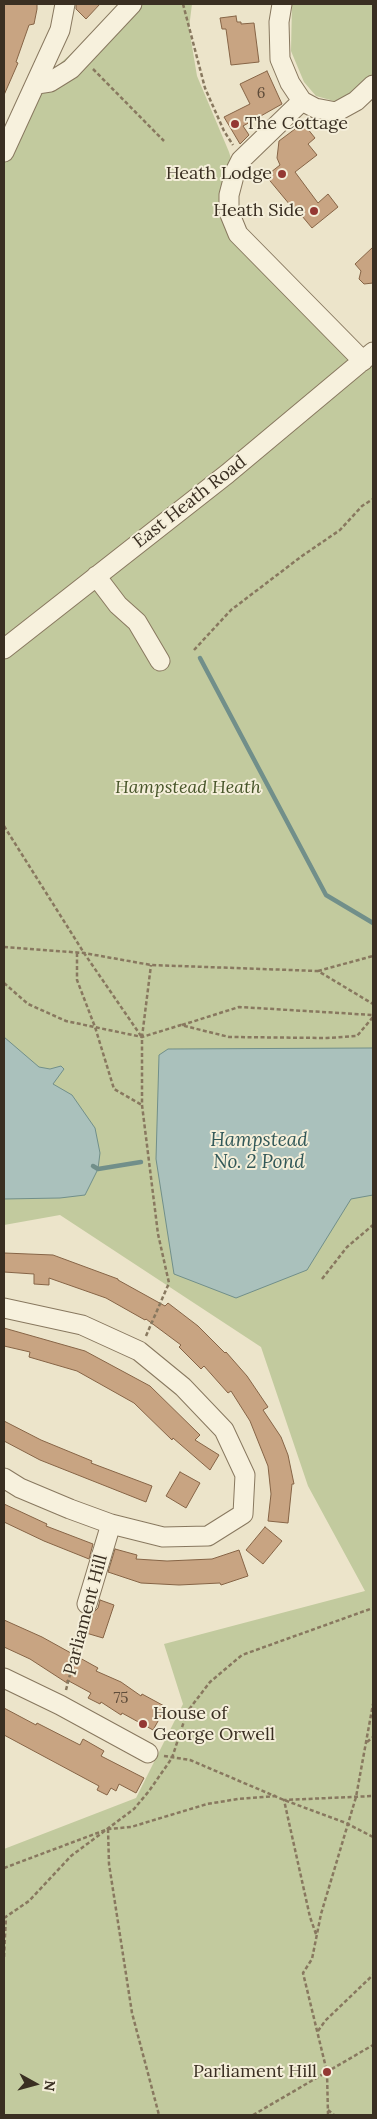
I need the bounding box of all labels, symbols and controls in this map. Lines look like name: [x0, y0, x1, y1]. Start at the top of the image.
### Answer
house number: 6: [257, 85, 265, 103]
place label: The Cottage: [245, 113, 348, 135]
marker: The Cottage: [229, 118, 241, 130]
place label: Heath Lodge: [166, 163, 272, 185]
marker: Heath Lodge: [276, 168, 288, 180]
place label: Heath Side: [213, 200, 304, 222]
marker: Heath Side: [308, 205, 320, 217]
street label: East Heath Road: [129, 451, 251, 553]
park label: Hampstead Heath: [115, 777, 261, 799]
water label: Hampstead No. 2 Pond: [210, 1130, 308, 1174]
street label: Parliament Hill: [60, 1552, 112, 1678]
house number: 75: [113, 1690, 129, 1708]
place label: House of George Orwell: [153, 1703, 275, 1746]
marker: House of George Orwell: [137, 1718, 149, 1730]
north arrow: [10, 2059, 60, 2109]
place label: Parliament Hill: [193, 2061, 317, 2083]
marker: Parliament Hill: [321, 2066, 333, 2078]
text: N: [40, 2079, 59, 2092]

